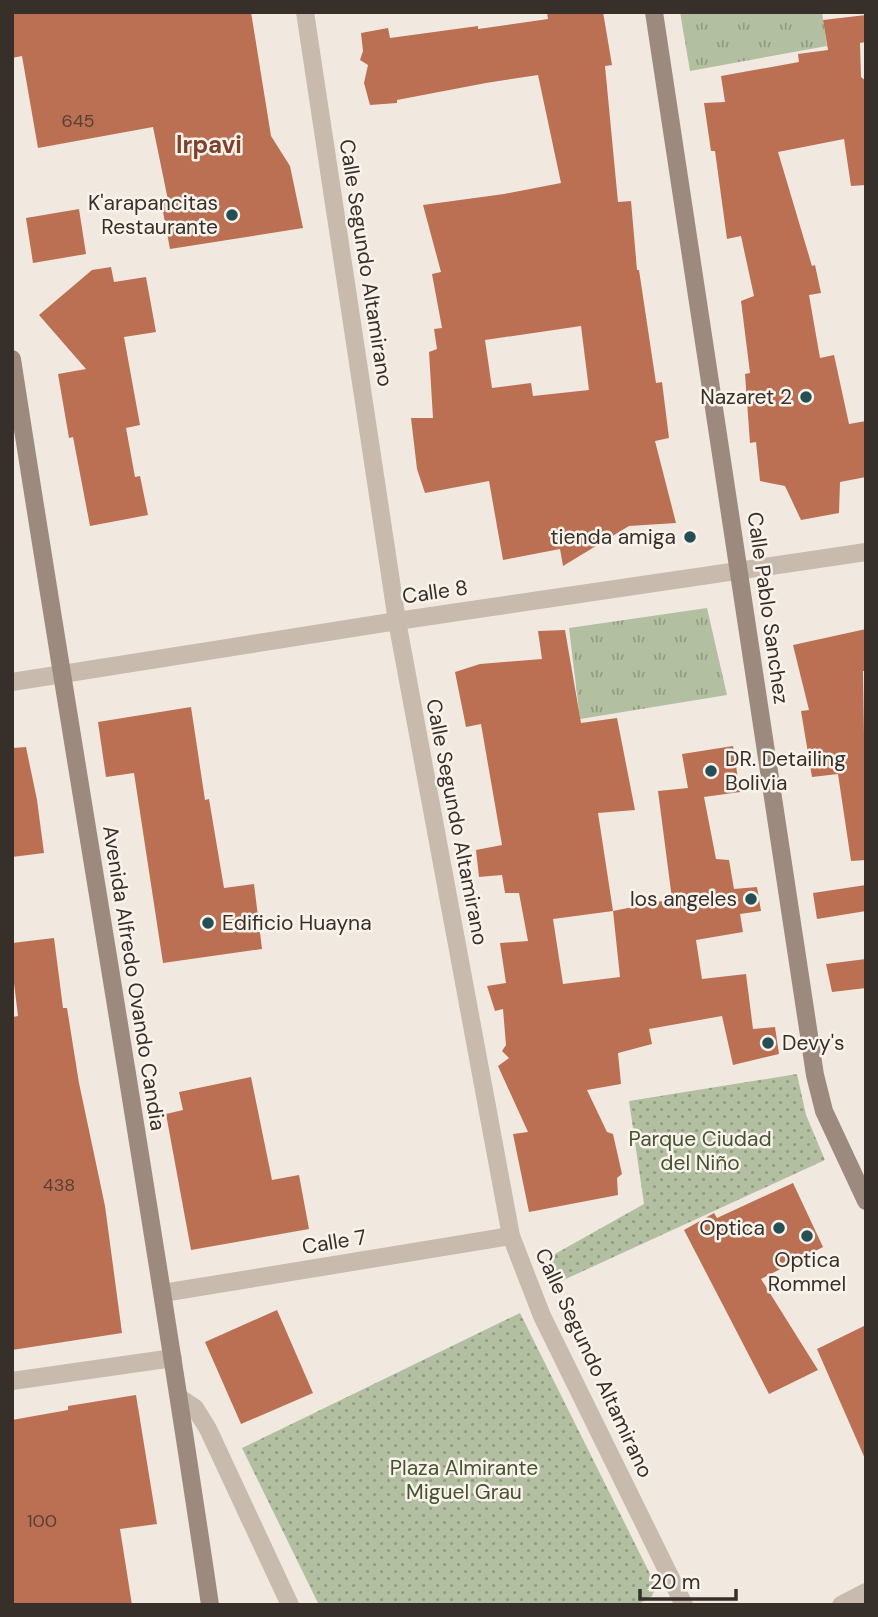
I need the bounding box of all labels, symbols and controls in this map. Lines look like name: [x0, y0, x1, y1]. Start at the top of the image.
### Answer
house number: 645: [61, 109, 95, 133]
district label: Irpavi: [176, 129, 242, 160]
street label: Calle Segundo Altamirano: [333, 137, 399, 389]
place label: K'arapancitas Restaurante: [88, 189, 218, 241]
marker: K'arapancitas Restaurante: [224, 207, 240, 223]
place label: Nazaret 2: [700, 383, 792, 411]
marker: Nazaret 2: [798, 389, 814, 405]
street label: Calle Pablo Sanchez: [741, 510, 795, 706]
place label: tienda amiga: [550, 523, 676, 551]
marker: tienda amiga: [682, 529, 698, 545]
street label: Calle 8: [400, 574, 470, 610]
street label: Calle Segundo Altamirano: [419, 697, 495, 947]
place label: DR. Detailing Bolivia: [725, 745, 846, 797]
marker: DR. Detailing Bolivia: [703, 763, 719, 779]
street label: Avenida Alfredo Ovando Candia: [96, 823, 172, 1133]
place label: los angeles: [630, 885, 737, 913]
marker: los angeles: [743, 891, 759, 907]
place label: Edificio Huayna: [222, 909, 372, 937]
marker: Edificio Huayna: [200, 915, 216, 931]
place label: Devy's: [782, 1029, 845, 1057]
marker: Devy's: [760, 1035, 776, 1051]
park label: Parque Ciudad del Niño: [628, 1125, 772, 1177]
house number: 438: [43, 1173, 75, 1197]
place label: Optica: [699, 1214, 765, 1242]
marker: Optica: [771, 1220, 787, 1236]
street label: Calle 7: [300, 1223, 368, 1261]
marker: Optica Rommel: [799, 1228, 815, 1244]
street label: Calle Segundo Altamirano: [528, 1244, 660, 1482]
place label: Optica Rommel: [768, 1246, 846, 1298]
park label: Plaza Almirante Miguel Grau: [390, 1454, 538, 1506]
house number: 100: [27, 1509, 57, 1533]
scale bar: [640, 1558, 736, 1602]
text: 20 m: [650, 1568, 701, 1596]

